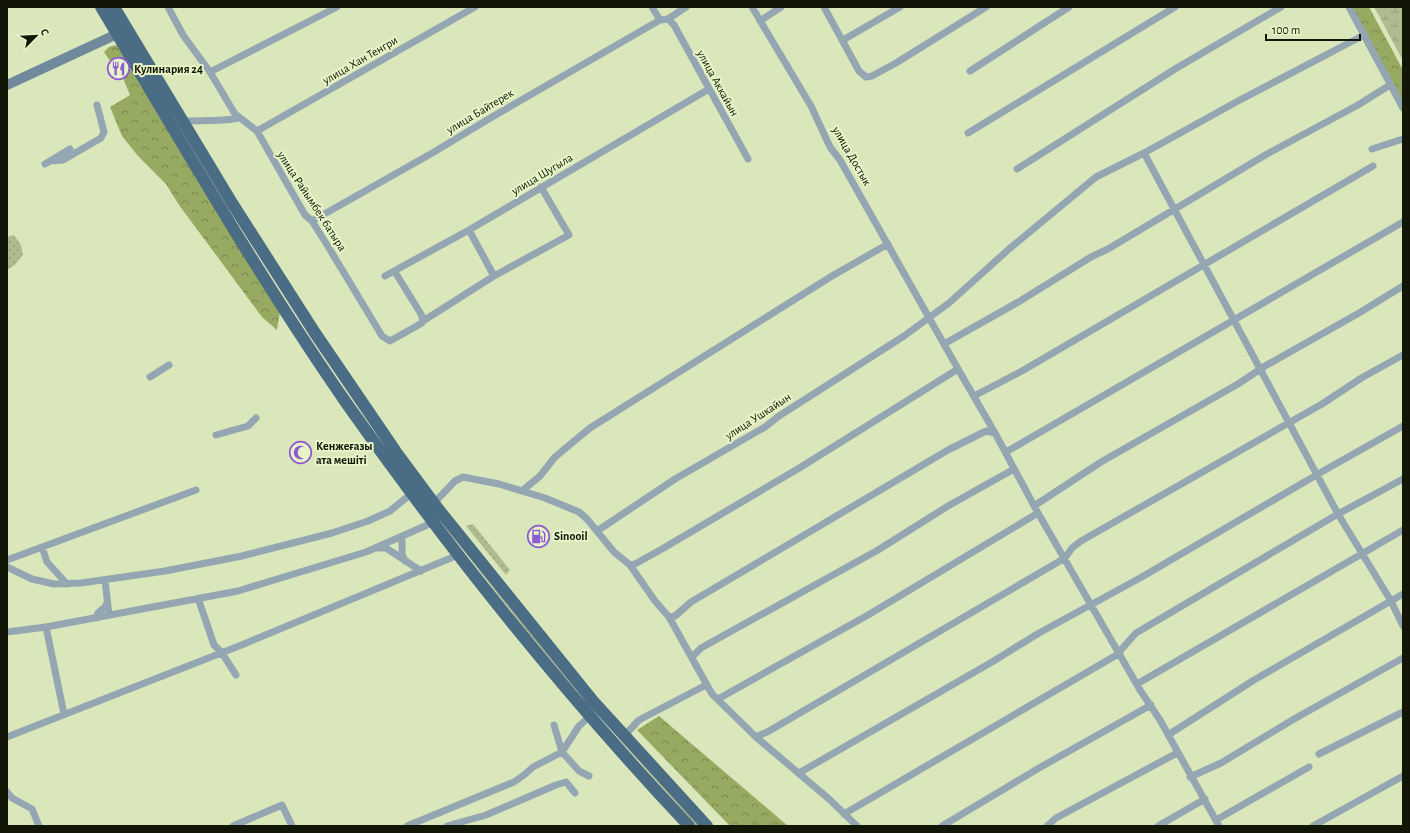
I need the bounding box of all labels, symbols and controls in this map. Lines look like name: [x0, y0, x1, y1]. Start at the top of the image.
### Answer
north arrow: [16, 16, 56, 56]
scale bar: [1266, 16, 1360, 42]
text: 100 m: [1272, 24, 1300, 36]
text: С: [38, 27, 51, 37]
street label: улица Хан Тенгри: [320, 34, 400, 88]
street label: улица Аккайын: [694, 47, 741, 119]
restaurant icon: Кулинария 24: [106, 56, 132, 82]
place label: Кулинария 24: [134, 63, 203, 76]
street label: улица Байтерек: [444, 86, 517, 137]
street label: улица Достык: [829, 124, 874, 189]
street label: улица Райымбек батыра: [274, 148, 349, 254]
street label: улица Шугыла: [508, 151, 576, 198]
street label: улица Ушкайын: [722, 390, 794, 443]
mosque icon: Кенжеғазы ата мешіті: [288, 440, 314, 466]
place label: Кенжеғазы ата мешіті: [316, 440, 373, 466]
fuel station icon: Sinooil: [526, 523, 552, 549]
place label: Sinooil: [554, 530, 588, 542]

